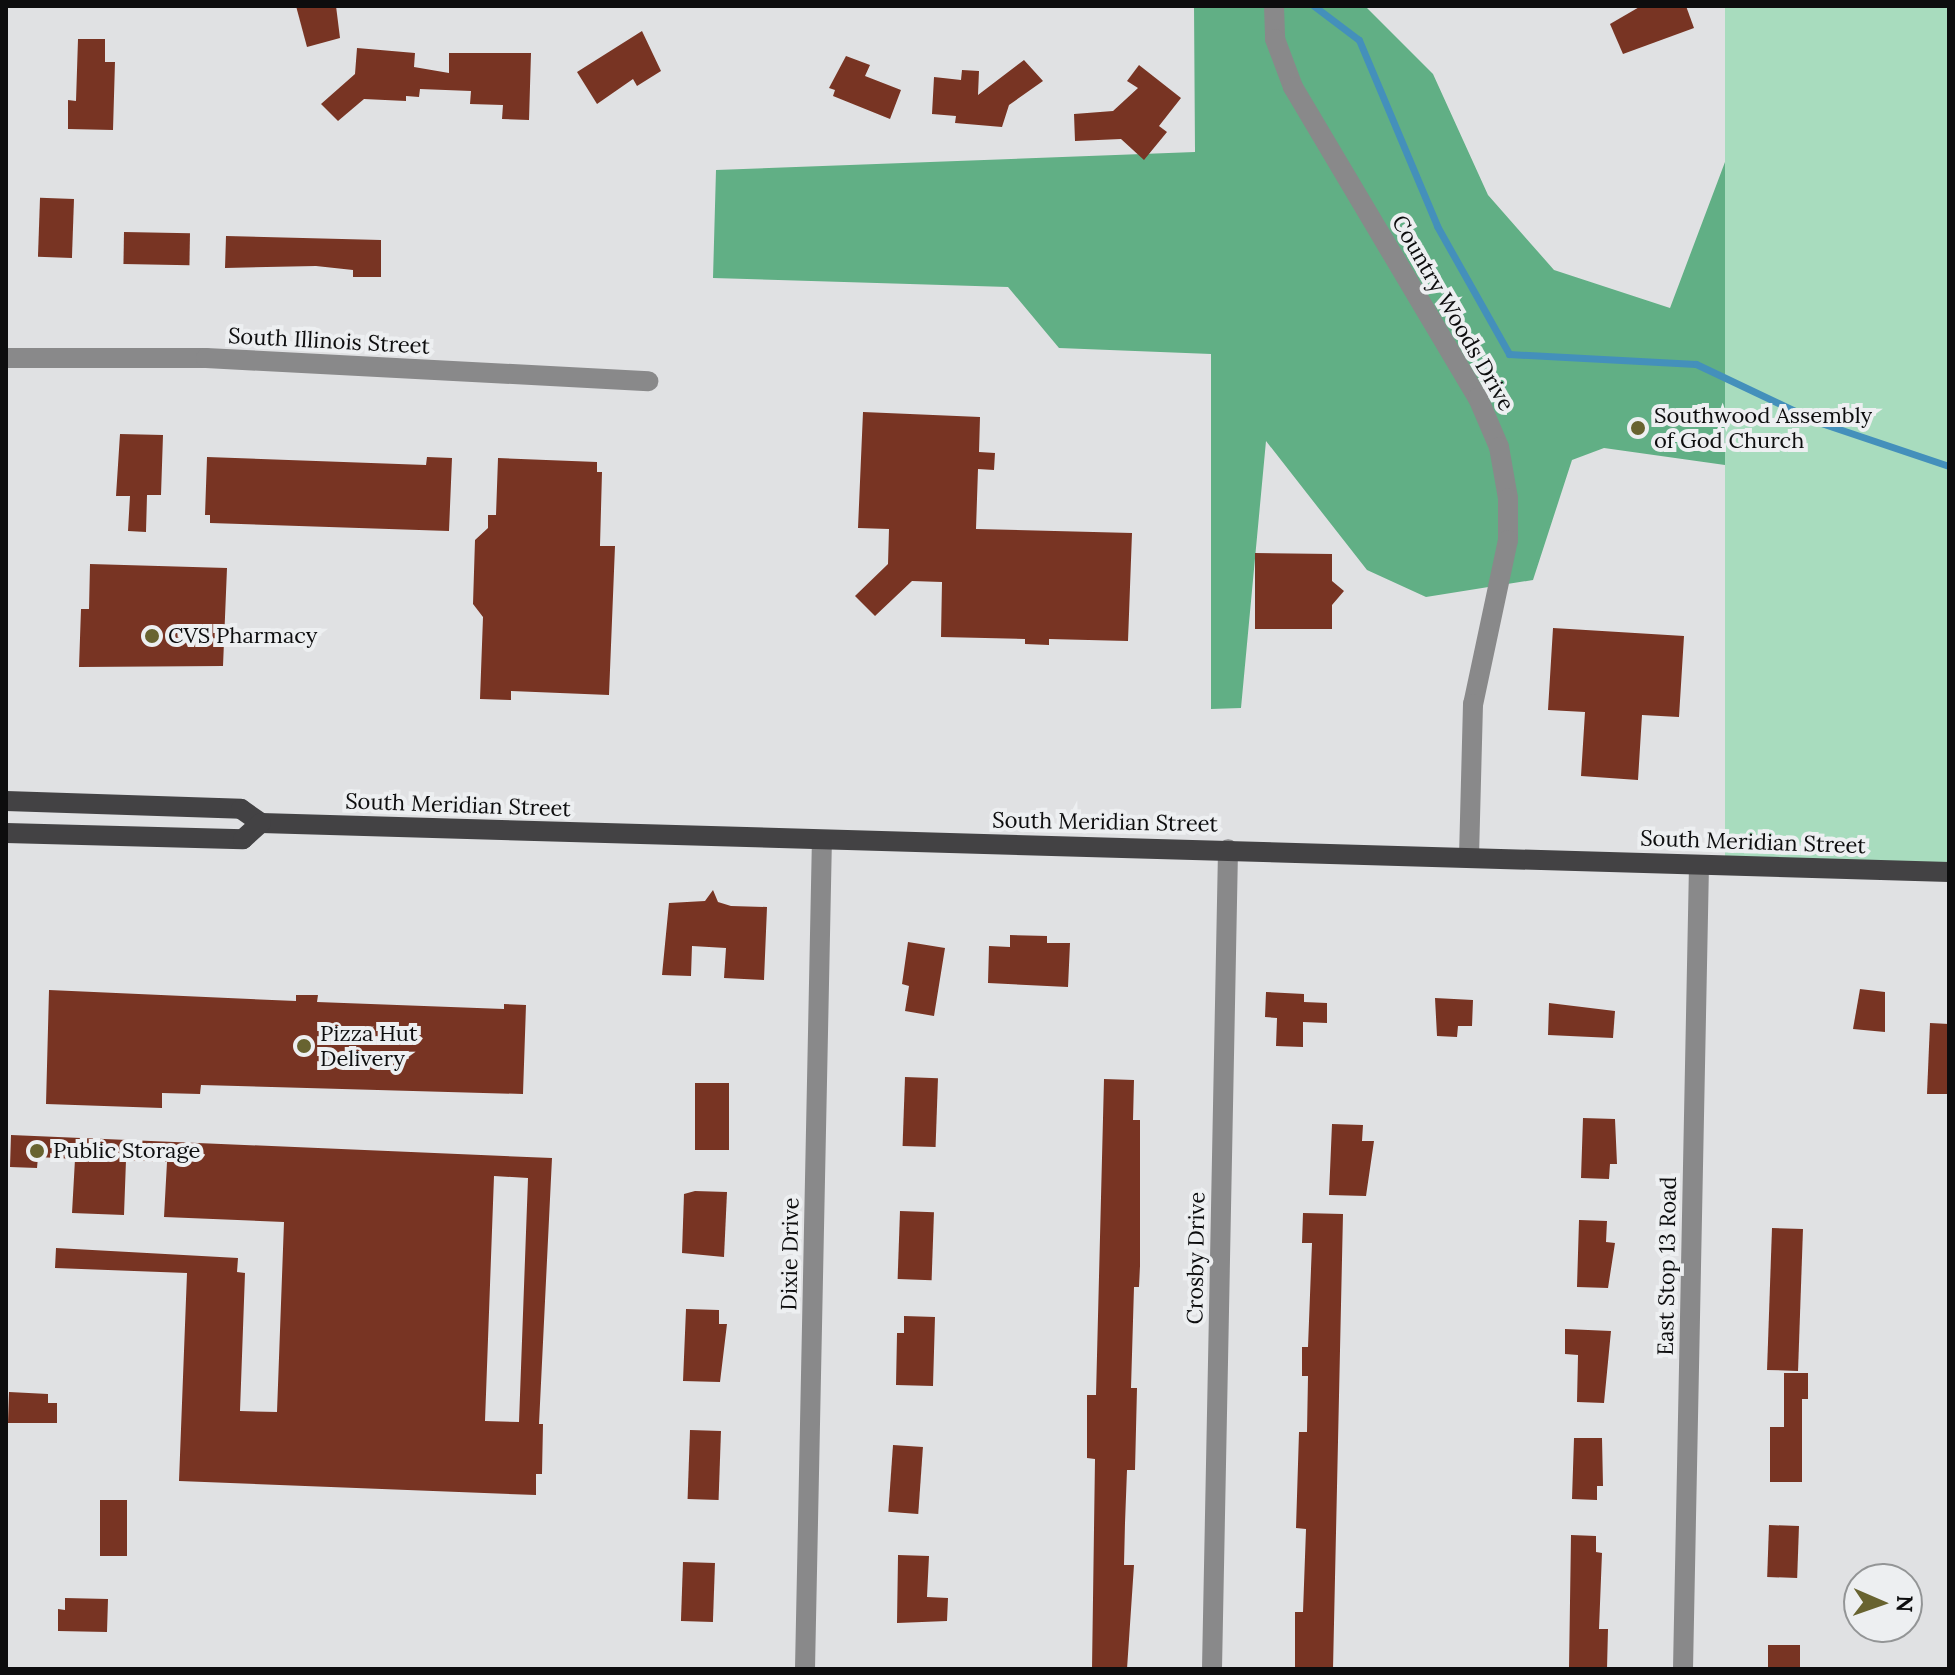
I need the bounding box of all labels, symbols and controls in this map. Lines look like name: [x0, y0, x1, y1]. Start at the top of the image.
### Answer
street label: Country Woods Drive: [1386, 211, 1520, 415]
street label: South Illinois Street: [227, 323, 431, 359]
place label: Southwood Assembly of God Church: [1654, 402, 1872, 454]
marker: Southwood Assembly of God Church: [1629, 419, 1647, 437]
place label: CVS Pharmacy: [168, 623, 317, 649]
marker: CVS Pharmacy: [143, 627, 161, 645]
street label: South Meridian Street: [345, 788, 571, 822]
street label: South Meridian Street: [992, 807, 1218, 837]
street label: South Meridian Street: [1640, 825, 1866, 859]
place label: Pizza Hut Delivery: [320, 1020, 417, 1072]
marker: Pizza Hut Delivery: [295, 1037, 313, 1055]
place label: Public Storage: [53, 1138, 200, 1164]
marker: Public Storage: [28, 1142, 46, 1160]
street label: East Stop 13 Road: [1652, 1176, 1682, 1356]
street label: Crosby Drive: [1182, 1191, 1210, 1325]
street label: Dixie Drive: [776, 1197, 804, 1311]
north arrow: [1843, 1563, 1923, 1643]
text: N: [1891, 1595, 1919, 1613]

